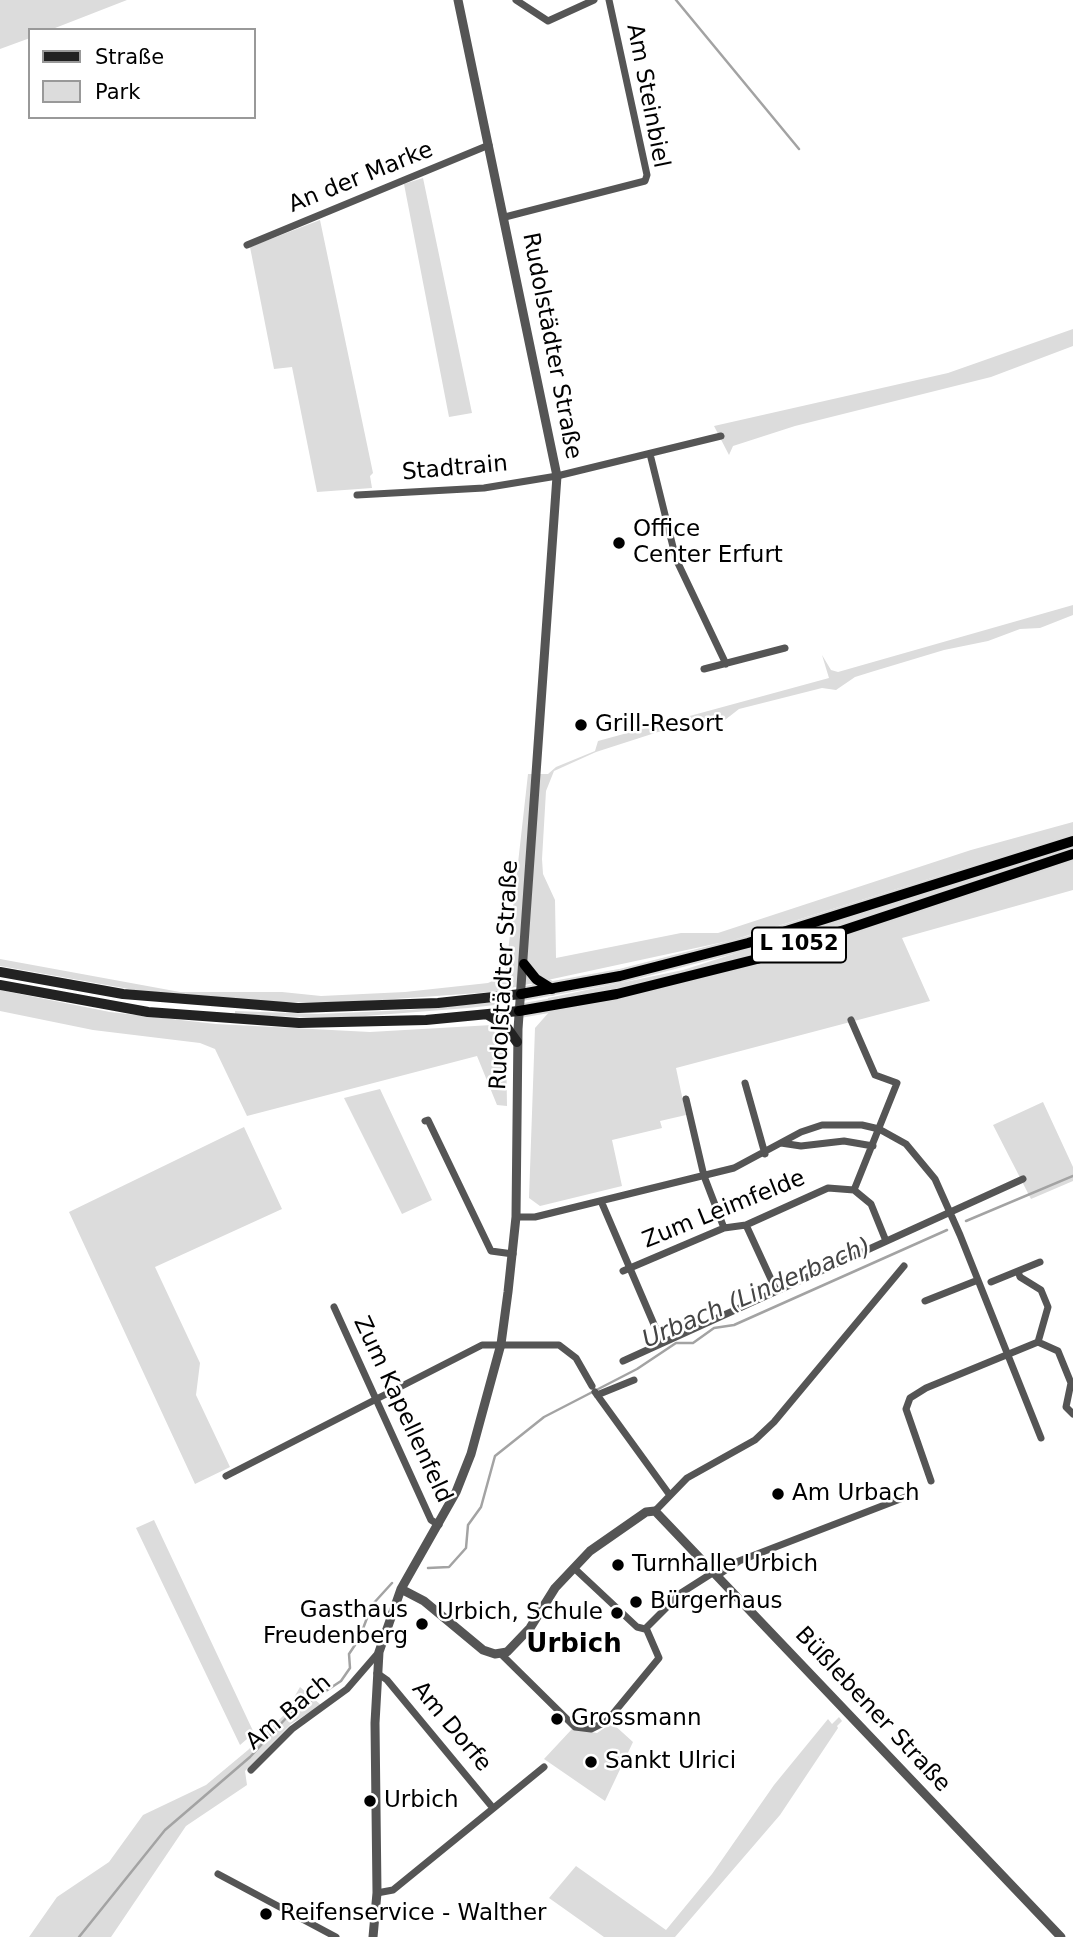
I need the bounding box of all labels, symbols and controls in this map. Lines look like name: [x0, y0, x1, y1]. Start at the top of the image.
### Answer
street label: Am Steinbiel: [620, 22, 674, 170]
legend: [28, 28, 256, 119]
text: Straße: [95, 45, 164, 69]
text: Park: [95, 80, 140, 104]
street label: An der Marke: [285, 137, 437, 219]
street label: Rudolstädter Straße: [516, 230, 586, 462]
street label: Stadtrain: [401, 451, 509, 487]
place label: Office Center Erfurt: [633, 516, 783, 570]
marker: Office Center Erfurt: [611, 535, 627, 551]
place label: Grill-Resort: [595, 711, 723, 739]
marker: Grill-Resort: [573, 717, 589, 733]
street label: Rudolstädter Straße: [485, 859, 525, 1091]
road number: L 1052: [752, 928, 846, 962]
street label: Zum Leimfelde: [639, 1165, 809, 1255]
water label: Urbach (Linderbach): [638, 1233, 876, 1355]
street label: Zum Kapellenfeld: [347, 1312, 457, 1508]
place label: Am Urbach: [792, 1480, 920, 1508]
marker: Am Urbach: [770, 1486, 786, 1502]
place label: Turnhalle Urbich: [632, 1551, 818, 1579]
marker: Turnhalle Urbich: [610, 1557, 626, 1573]
place label: Bürgerhaus: [650, 1588, 782, 1616]
marker: Bürgerhaus: [628, 1594, 644, 1610]
place label: Gasthaus Freudenberg: [263, 1597, 408, 1651]
place label: Urbich, Schule: [437, 1599, 603, 1627]
marker: Urbich, Schule: [609, 1605, 625, 1621]
marker: Gasthaus Freudenberg: [414, 1616, 430, 1632]
street label: Büßlebener Straße: [788, 1622, 956, 1798]
district label: Urbich: [526, 1629, 622, 1661]
street label: Am Bach: [241, 1669, 337, 1757]
street label: Am Dorfe: [405, 1676, 497, 1778]
place label: Grossmann: [571, 1705, 701, 1733]
marker: Grossmann: [549, 1711, 565, 1727]
place label: Sankt Ulrici: [605, 1748, 736, 1776]
marker: Sankt Ulrici: [583, 1754, 599, 1770]
place label: Urbich: [384, 1787, 459, 1815]
marker: Urbich: [362, 1793, 378, 1809]
place label: Reifenservice - Walther: [280, 1900, 547, 1928]
marker: Reifenservice - Walther: [258, 1906, 274, 1922]

